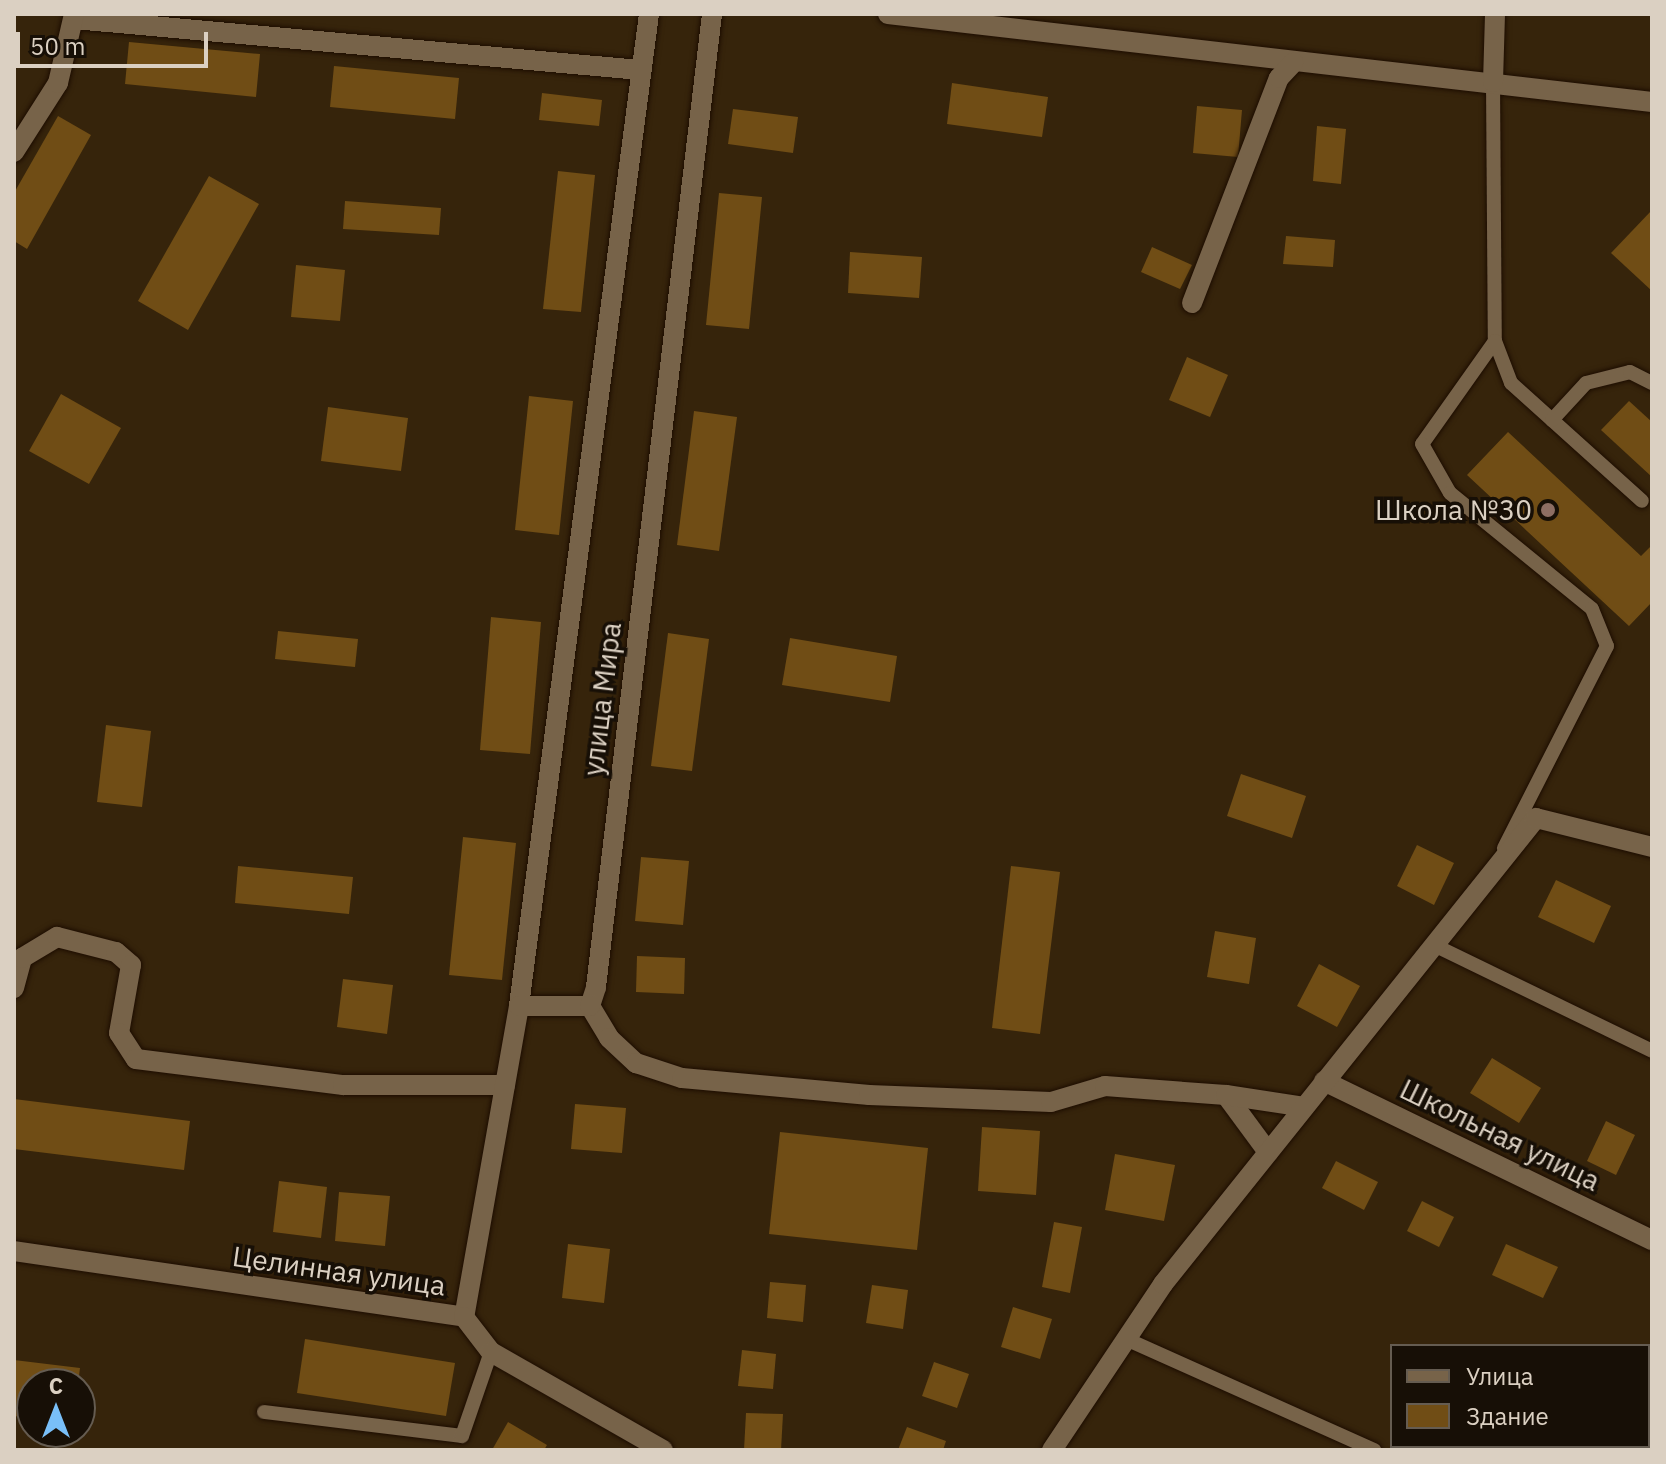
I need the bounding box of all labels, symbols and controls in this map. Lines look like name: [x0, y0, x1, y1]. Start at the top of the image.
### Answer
scale bar: [20, 16, 212, 66]
text: 50 m: [30, 30, 85, 62]
place label: Школа №30: [1375, 493, 1532, 527]
marker: Школа №30: [1539, 501, 1557, 519]
street label: улица Мира: [576, 620, 628, 778]
street label: Школьная улица: [1395, 1072, 1605, 1198]
street label: Целинная улица: [230, 1239, 448, 1303]
legend: [1390, 1344, 1650, 1448]
text: Улица: [1466, 1360, 1534, 1392]
north arrow: [16, 1368, 96, 1448]
text: С: [49, 1371, 63, 1400]
text: Здание: [1466, 1400, 1549, 1432]

